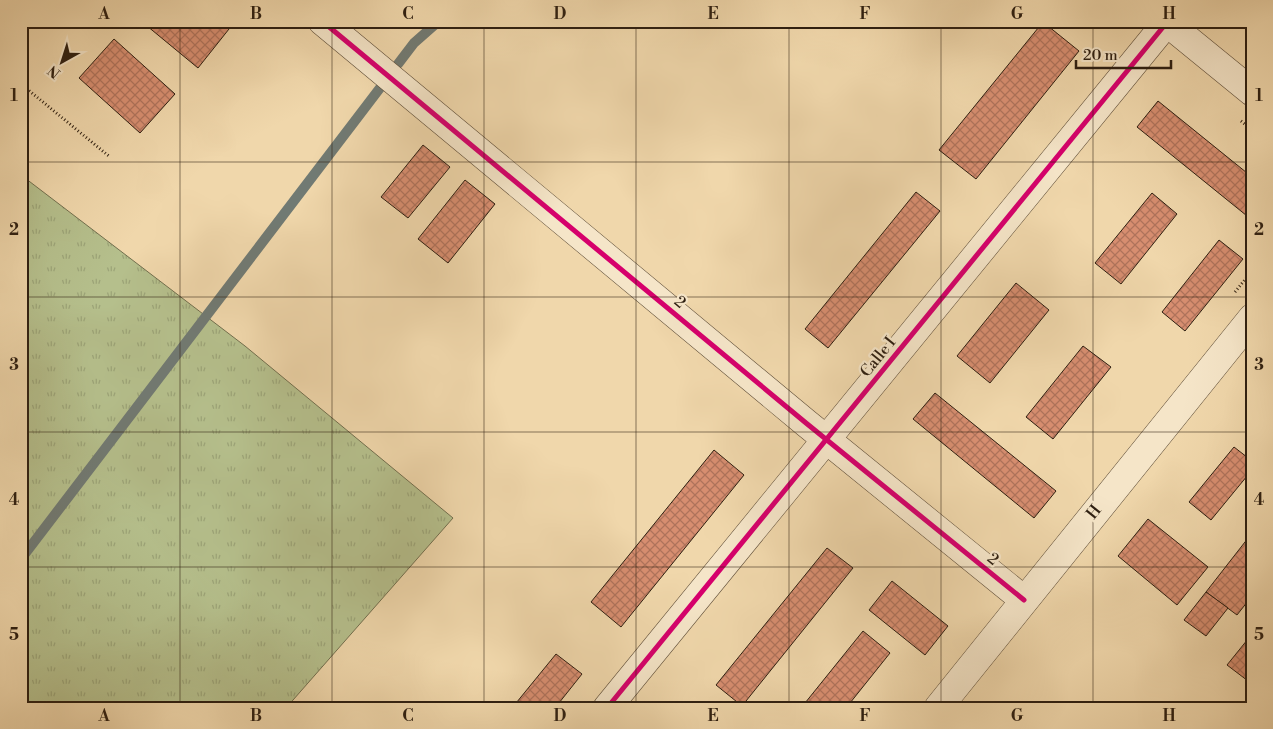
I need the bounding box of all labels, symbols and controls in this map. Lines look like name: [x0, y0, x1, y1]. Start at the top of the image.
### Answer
text: A: [97, 4, 110, 24]
text: B: [250, 4, 262, 24]
text: C: [402, 4, 414, 24]
text: D: [554, 4, 567, 24]
text: E: [707, 4, 719, 24]
text: F: [859, 4, 871, 24]
text: G: [1011, 4, 1024, 24]
text: H: [1162, 4, 1176, 24]
north arrow: [38, 38, 88, 88]
scale bar: [1076, 38, 1170, 70]
text: 20 m: [1083, 46, 1118, 65]
text: N: [44, 61, 64, 82]
text: 1: [10, 86, 18, 106]
text: 1: [1255, 86, 1263, 106]
text: 2: [9, 220, 19, 240]
text: 2: [1254, 220, 1264, 240]
street label: 2: [670, 291, 690, 313]
street label: Calle I: [856, 333, 900, 381]
text: 3: [9, 355, 19, 375]
text: 3: [1254, 355, 1264, 375]
text: 4: [9, 490, 20, 510]
text: 4: [1254, 490, 1265, 510]
street label: H: [1082, 501, 1106, 523]
street label: 2: [983, 548, 1003, 570]
text: 5: [9, 625, 19, 645]
text: 5: [1254, 625, 1264, 645]
text: A: [97, 706, 110, 726]
text: B: [250, 706, 262, 726]
text: C: [402, 706, 414, 726]
text: D: [554, 706, 567, 726]
text: E: [707, 706, 719, 726]
text: F: [859, 706, 871, 726]
text: G: [1011, 706, 1024, 726]
text: H: [1162, 706, 1176, 726]

